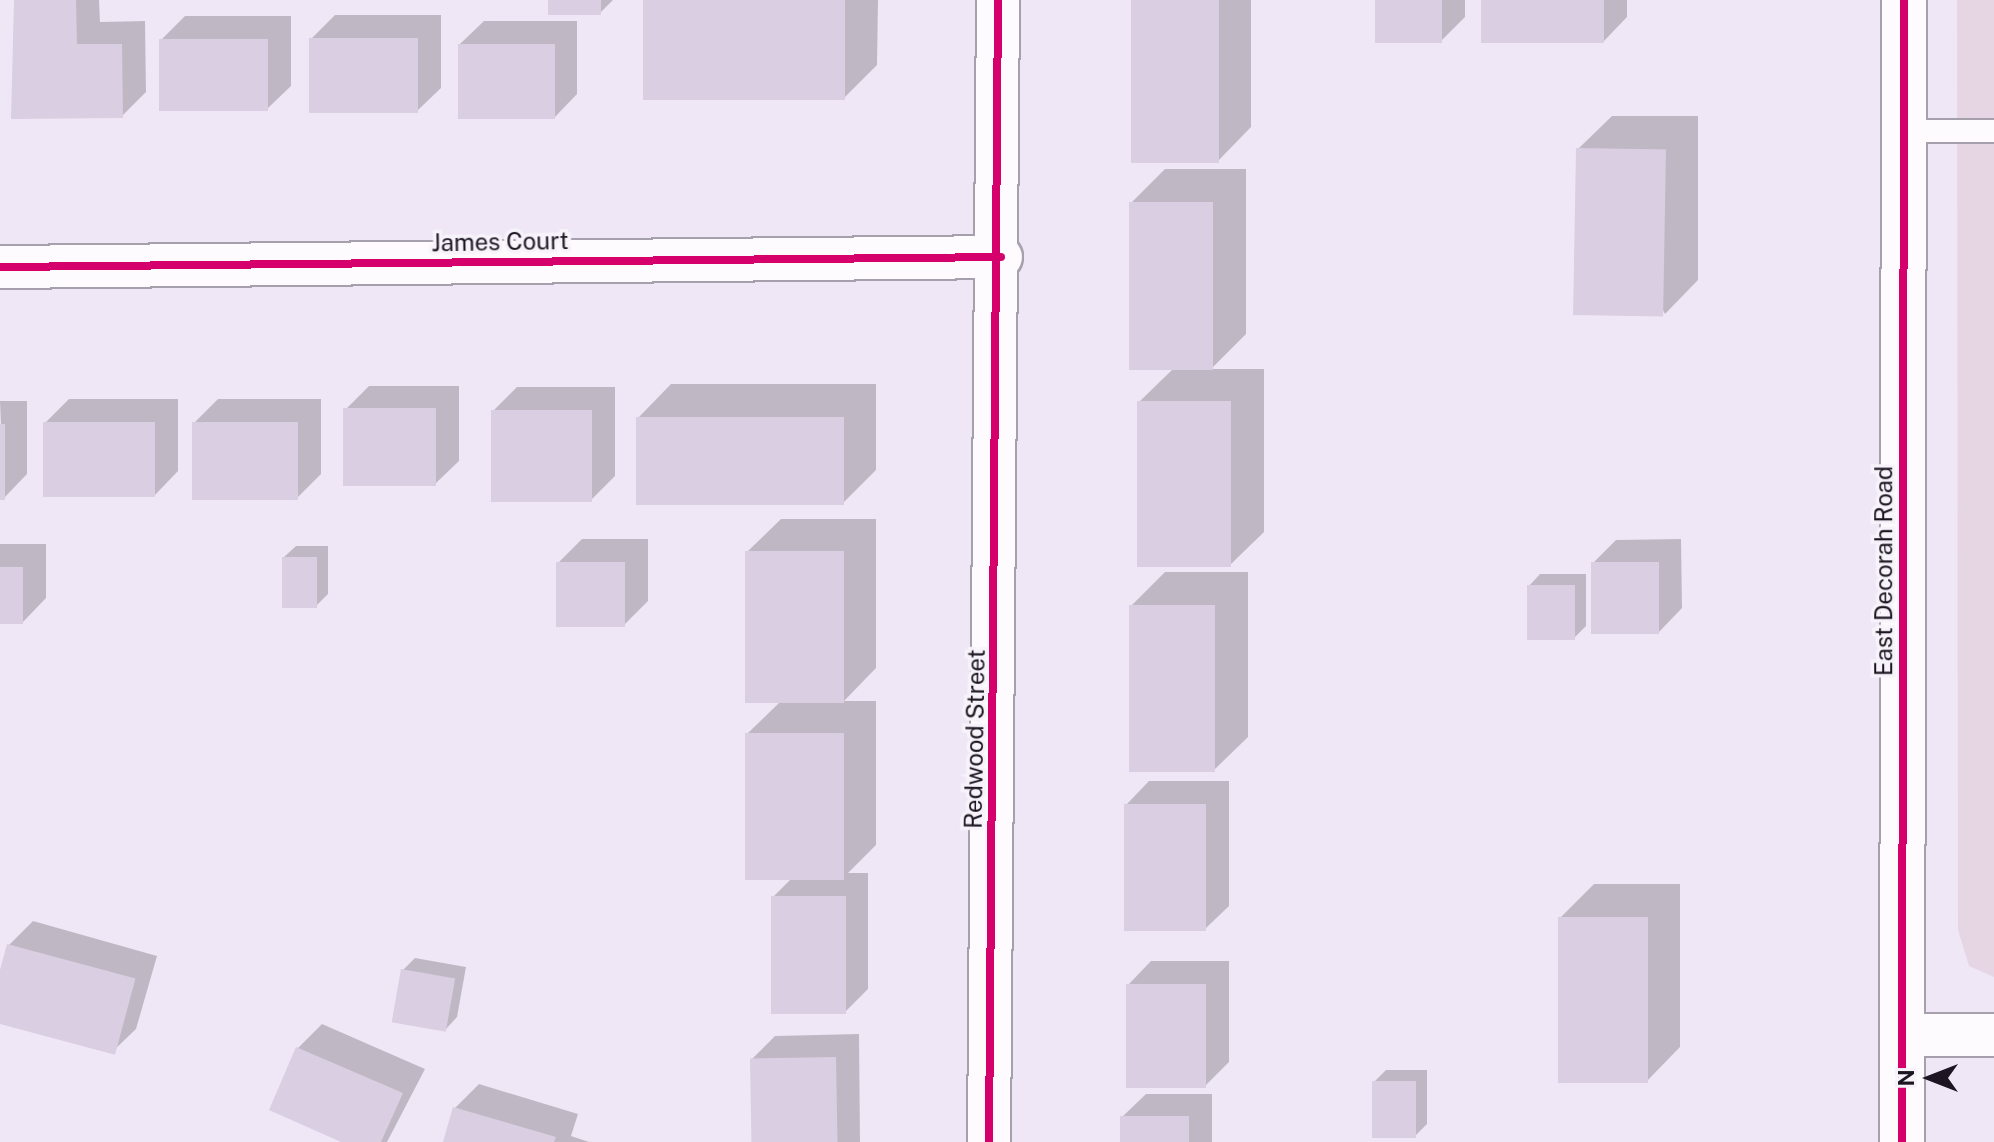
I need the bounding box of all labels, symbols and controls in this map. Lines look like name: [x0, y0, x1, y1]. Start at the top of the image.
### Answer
street label: James Court: [431, 226, 569, 258]
street label: East Decorah Road: [1870, 466, 1898, 676]
street label: Redwood Street: [959, 649, 991, 829]
north arrow: [1890, 1038, 1970, 1118]
text: N: [1893, 1069, 1919, 1087]

